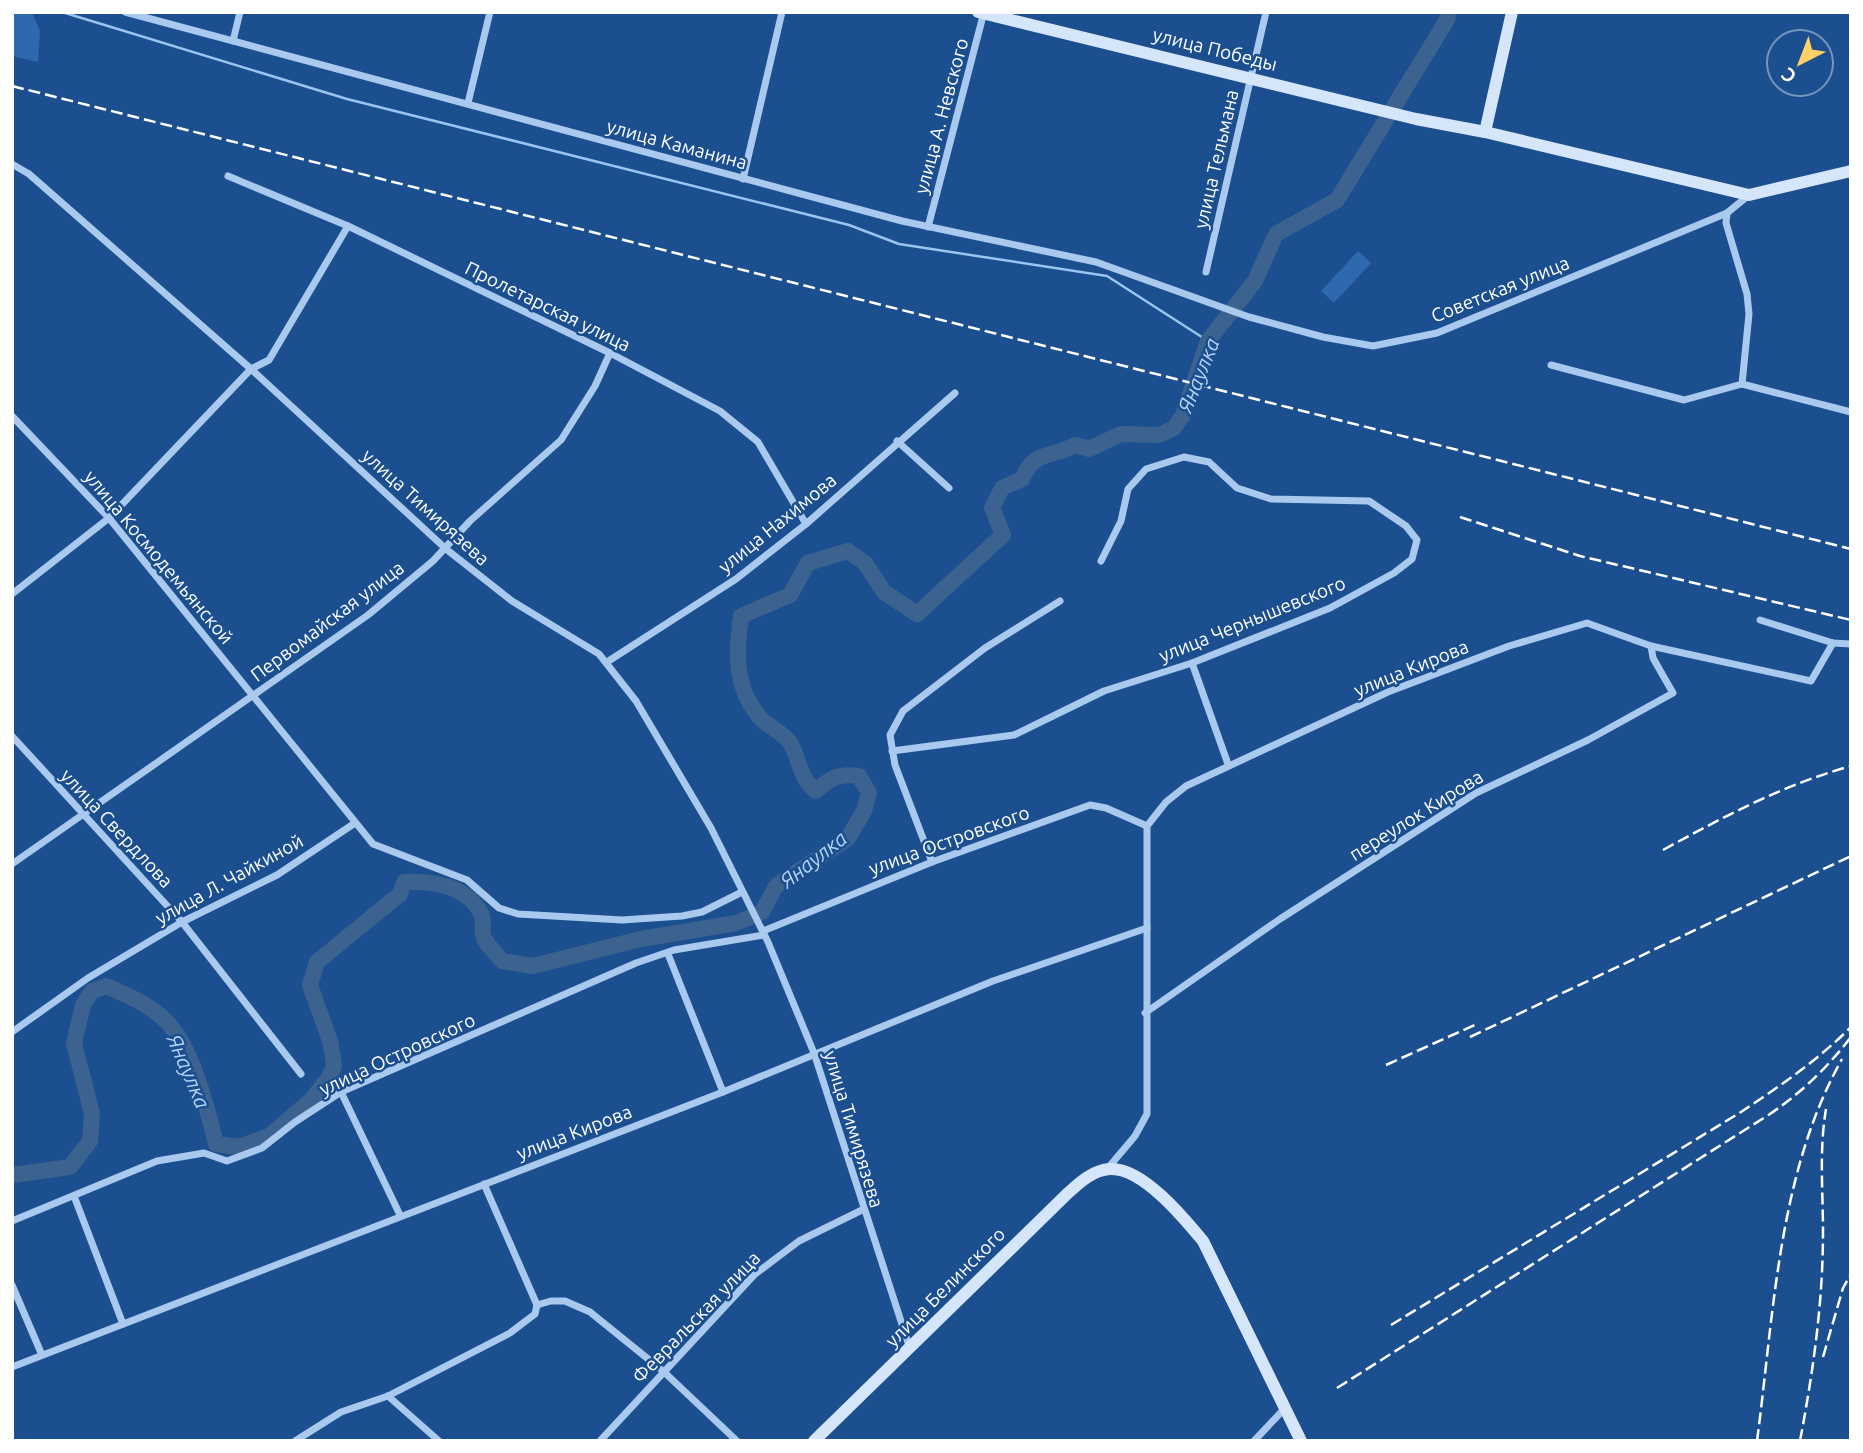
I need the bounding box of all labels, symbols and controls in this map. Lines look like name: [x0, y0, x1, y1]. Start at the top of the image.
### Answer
street label: улица Победы: [1151, 23, 1279, 75]
north arrow: [1765, 28, 1835, 98]
street label: улица А. Невского: [910, 36, 972, 196]
text: С: [1777, 63, 1801, 88]
street label: улица Тельмана: [1189, 87, 1243, 231]
street label: улица Каманина: [604, 115, 750, 173]
street label: Советская улица: [1428, 251, 1572, 327]
street label: Пролетарская улица: [462, 256, 634, 356]
water label: Янаулка: [1172, 334, 1224, 417]
street label: улица Тимирязева: [358, 444, 494, 570]
street label: улица Космодемьянской: [80, 466, 238, 648]
street label: улица Нахимова: [714, 469, 840, 577]
street label: Первомайская улица: [246, 556, 408, 686]
street label: улица Чернышевского: [1155, 571, 1349, 667]
street label: улица Кирова: [1350, 635, 1472, 701]
street label: улица Свердлова: [56, 764, 178, 892]
street label: переулок Кирова: [1345, 765, 1487, 865]
street label: улица Островского: [866, 801, 1032, 879]
water label: Янаулка: [774, 825, 851, 893]
street label: улица Л. Чайкиной: [151, 829, 307, 929]
street label: улица Островского: [316, 1008, 478, 1100]
water label: Янаулка: [162, 1029, 215, 1112]
street label: улица Тимирязева: [820, 1048, 888, 1210]
street label: улица Кирова: [513, 1100, 635, 1164]
street label: улица Белинского: [881, 1223, 1009, 1351]
street label: Февральская улица: [628, 1247, 764, 1387]

